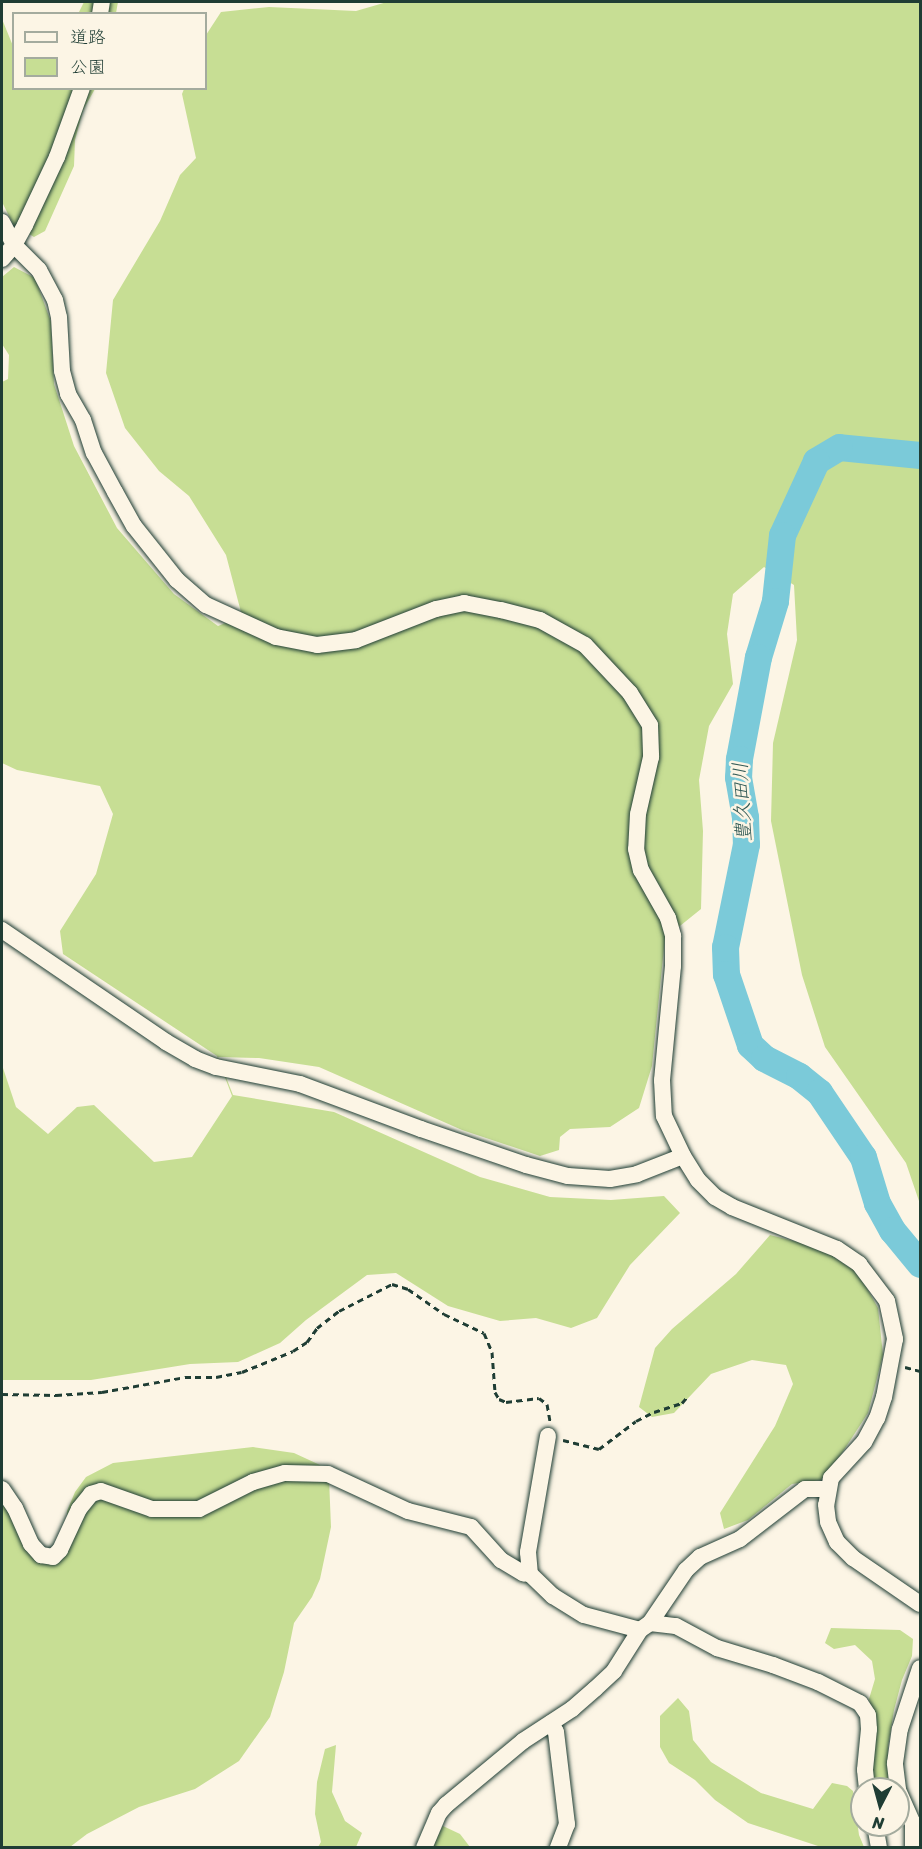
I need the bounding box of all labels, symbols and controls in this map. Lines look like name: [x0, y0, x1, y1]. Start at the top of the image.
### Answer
legend: [12, 12, 207, 90]
text: 道路: [70, 21, 106, 53]
text: 公園: [70, 51, 106, 83]
water label: 豊久田川: [728, 761, 756, 843]
north arrow: [850, 1777, 910, 1837]
text: N: [871, 1808, 885, 1838]

